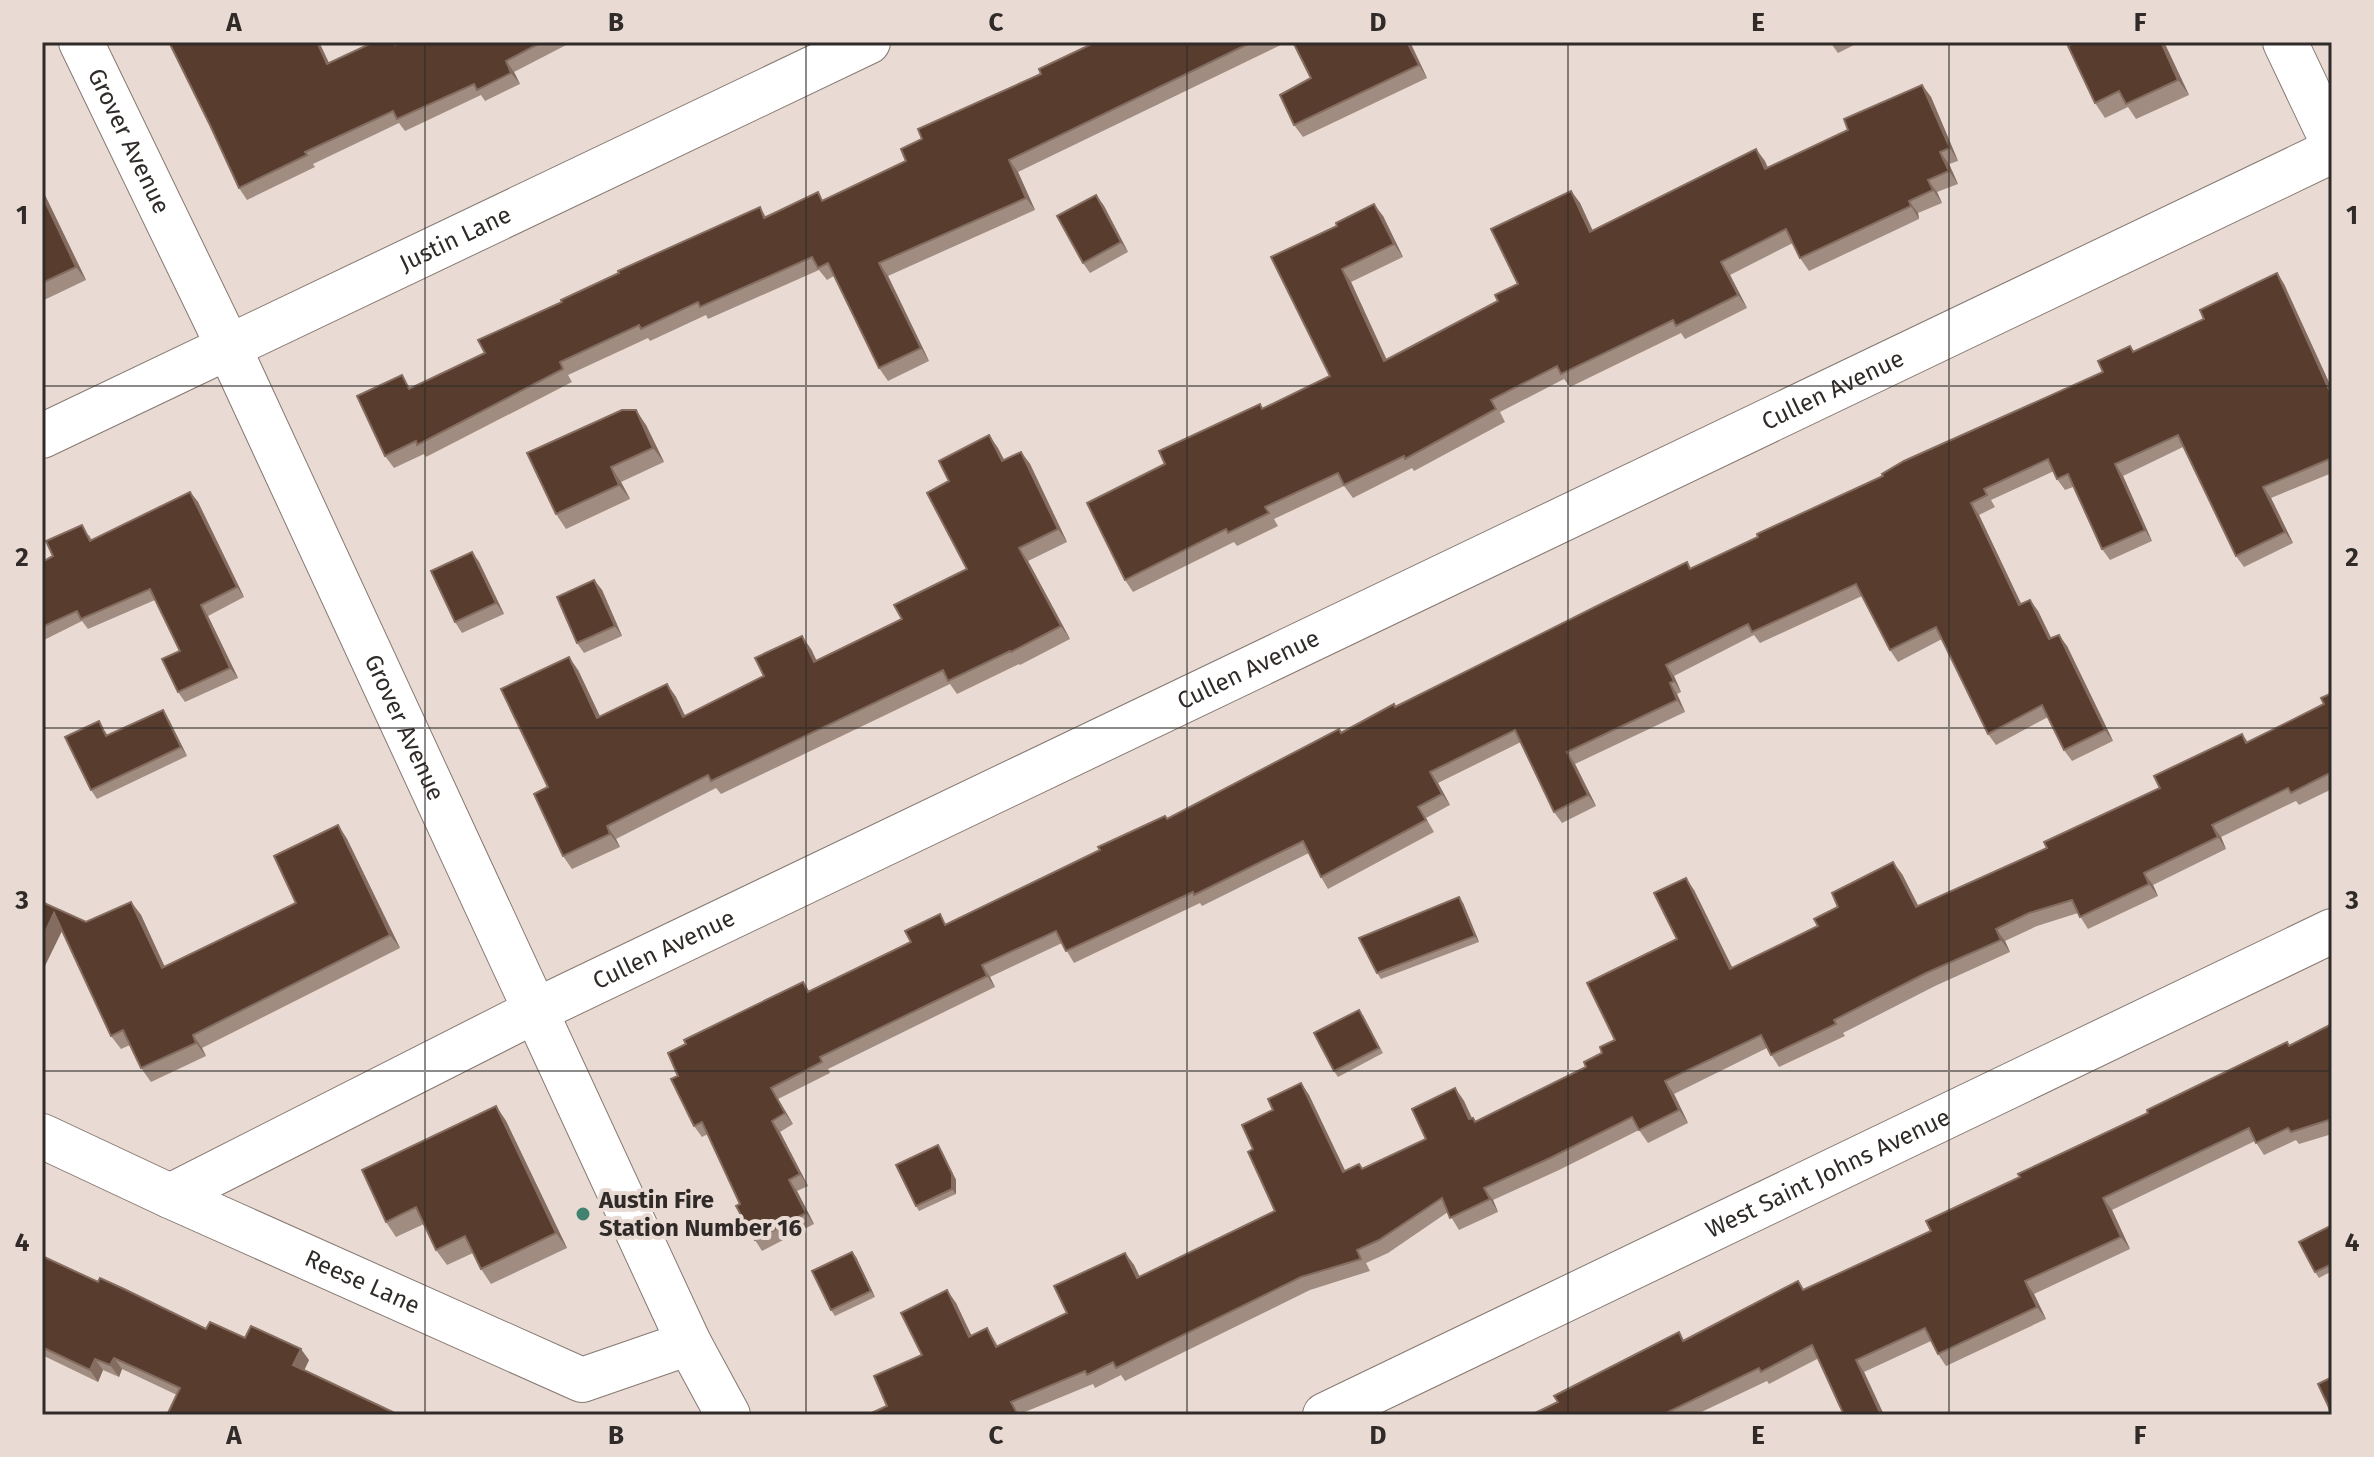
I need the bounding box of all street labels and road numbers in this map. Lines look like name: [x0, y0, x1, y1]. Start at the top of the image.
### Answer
street label: Grover Avenue: [82, 64, 176, 218]
street label: Justin Lane: [395, 200, 516, 277]
street label: Cullen Avenue: [1757, 344, 1908, 436]
street label: Cullen Avenue: [1173, 624, 1324, 716]
street label: Grover Avenue: [359, 650, 450, 805]
street label: Cullen Avenue: [588, 903, 739, 995]
street label: West Saint Johns Avenue: [1701, 1103, 1955, 1244]
street label: Reese Lane: [300, 1244, 424, 1320]

